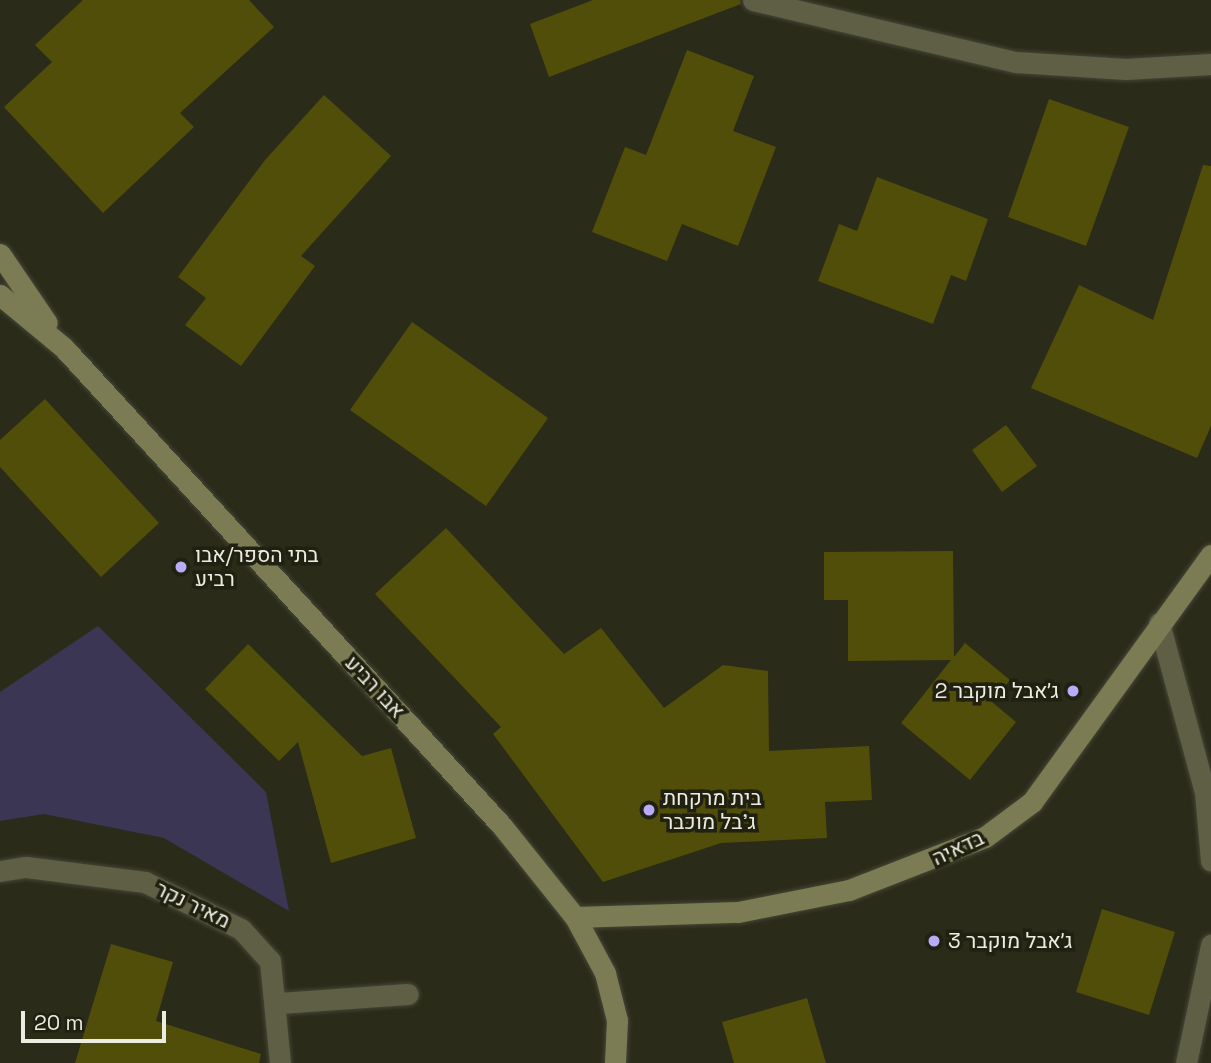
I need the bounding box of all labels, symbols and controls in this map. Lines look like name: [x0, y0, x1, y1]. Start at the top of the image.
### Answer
place label: בתי הספר/אבו רביע: [195, 542, 319, 592]
marker: בתי הספר/אבו רביע: [173, 559, 189, 575]
street label: אבו רביע: [340, 651, 410, 723]
place label: ג׳אבל מוקבר 2: [935, 678, 1059, 704]
marker: ג׳אבל מוקבר 2: [1065, 683, 1081, 699]
place label: בית מרקחת ג'בל מוכבר: [663, 785, 761, 835]
marker: בית מרקחת ג'בל מוכבר: [641, 802, 657, 818]
street label: בדאיה: [928, 825, 988, 871]
street label: מאיר נקר: [152, 876, 234, 934]
place label: ג׳אבל מוקבר 3: [948, 928, 1072, 954]
marker: ג׳אבל מוקבר 3: [926, 933, 942, 949]
scale bar: [24, 996, 170, 1040]
text: 20 m: [34, 1009, 84, 1036]

